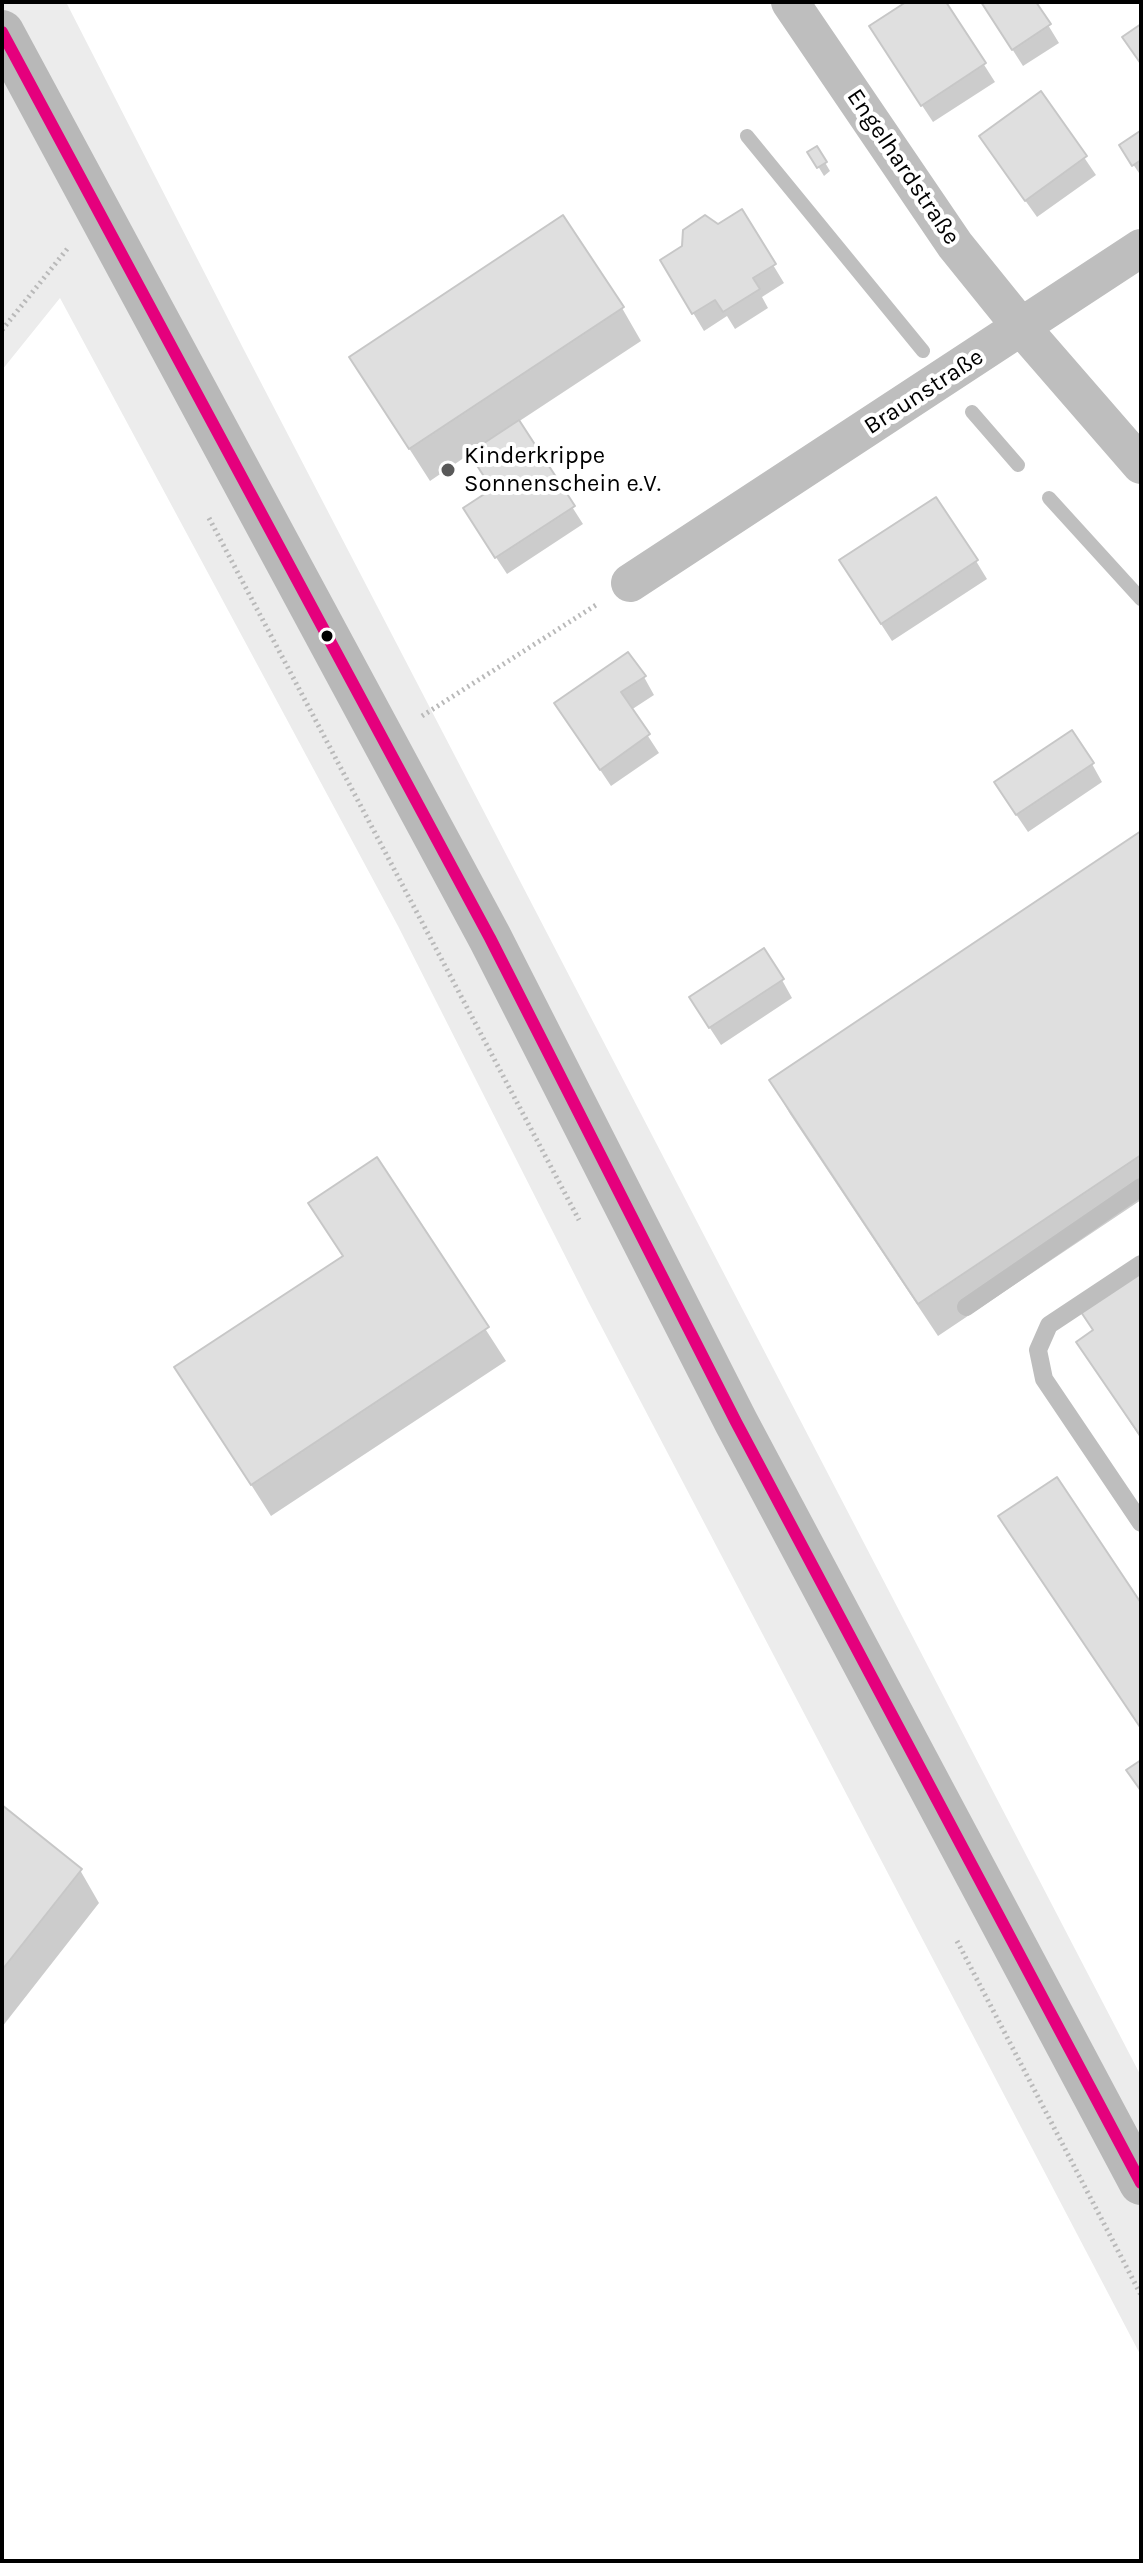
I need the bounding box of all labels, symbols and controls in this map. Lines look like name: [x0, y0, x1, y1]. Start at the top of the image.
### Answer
street label: Engelhardstraße: [840, 84, 966, 250]
street label: Braunstraße: [859, 343, 989, 441]
place label: Kinderkrippe Sonnenschein e.V.: [464, 442, 661, 498]
marker: Kinderkrippe Sonnenschein e.V.: [439, 461, 457, 479]
unlabelled marker: [319, 628, 335, 644]

